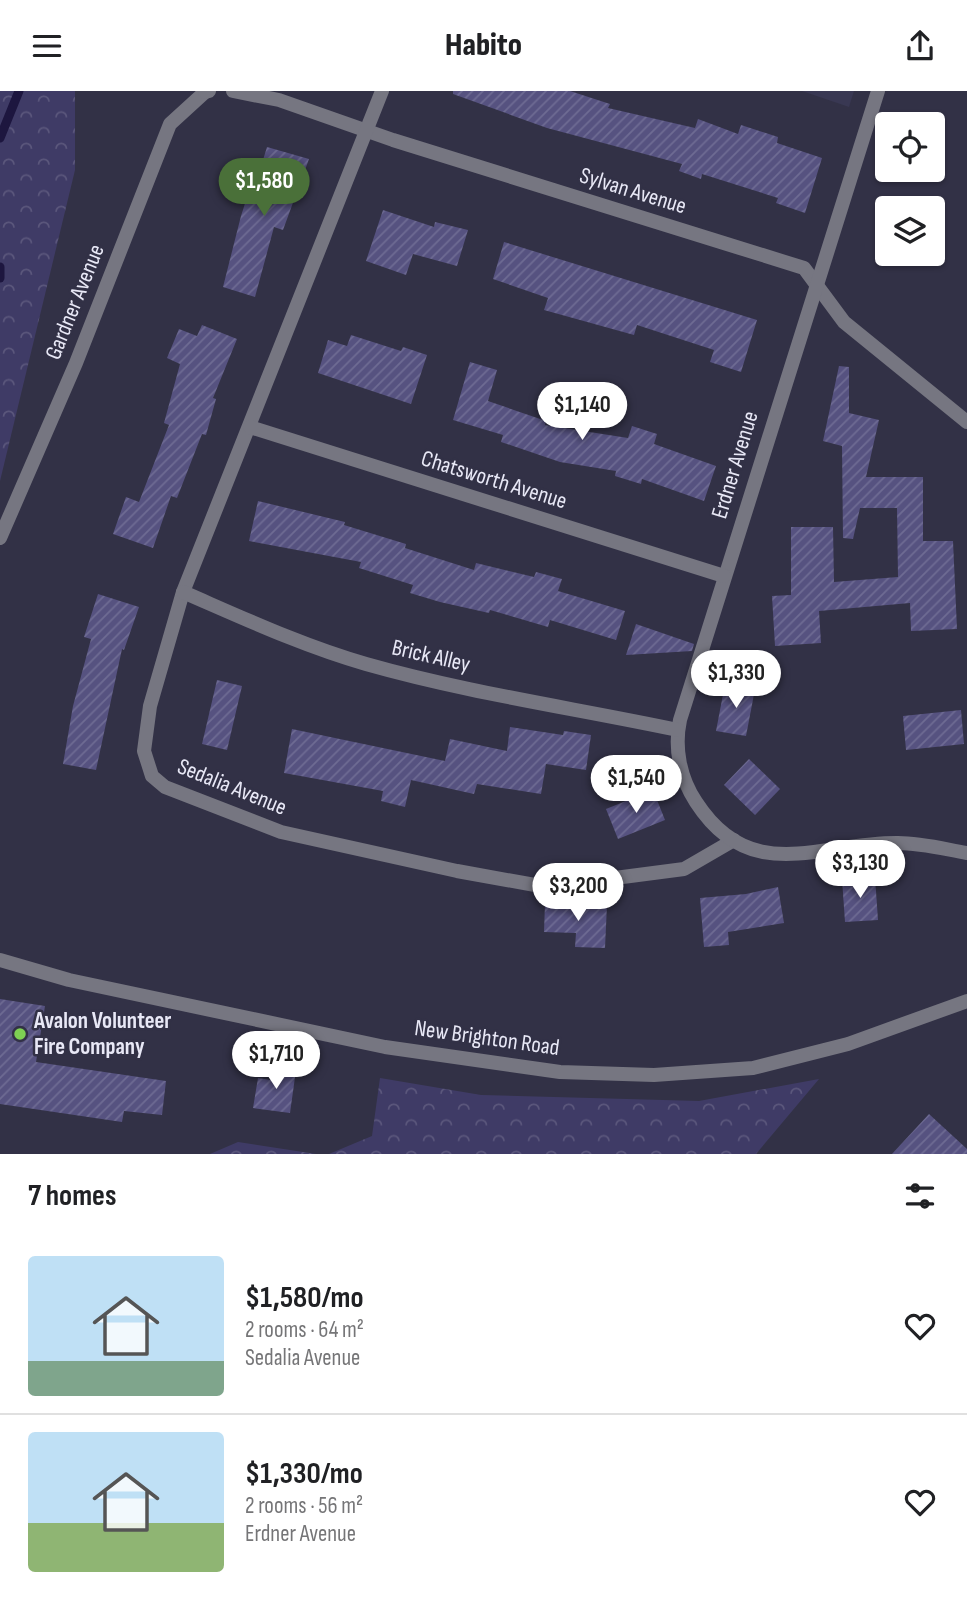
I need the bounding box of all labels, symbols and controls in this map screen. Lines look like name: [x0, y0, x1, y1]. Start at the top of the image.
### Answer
text: Habito: [445, 26, 522, 65]
icon: menu: [28, 27, 66, 65]
icon: share: [901, 27, 939, 65]
map controls: [875, 112, 945, 266]
button: locate: [875, 112, 945, 182]
pin: $1,580: [207, 159, 321, 218]
street label: Sylvan Avenue: [576, 162, 690, 220]
text: $1,580: [235, 167, 293, 195]
button: layers: [875, 196, 945, 266]
street label: Gardner Avenue: [39, 240, 111, 364]
pin: $1,140: [525, 383, 639, 442]
text: $1,140: [553, 391, 611, 419]
street label: Erdner Avenue: [705, 408, 765, 522]
street label: Chatsworth Avenue: [418, 445, 570, 515]
street label: Brick Alley: [389, 633, 473, 679]
pin: $1,330: [679, 651, 793, 710]
text: $1,330: [707, 659, 765, 687]
street label: Sedalia Avenue: [173, 752, 291, 822]
pin: $1,540: [579, 755, 693, 815]
text: $1,540: [607, 764, 665, 792]
pin: $3,130: [803, 841, 917, 900]
text: $3,130: [831, 849, 889, 877]
pin: $3,200: [521, 863, 635, 923]
text: $3,200: [548, 872, 608, 900]
place label: Avalon Volunteer Fire Company: [33, 1007, 171, 1061]
street label: New Brighton Road: [413, 1014, 561, 1062]
marker: Avalon Volunteer Fire Company: [12, 1026, 28, 1042]
pin: $1,710: [219, 1031, 333, 1091]
text: $1,710: [248, 1040, 304, 1068]
icon: filters: [901, 1177, 939, 1215]
text: 7 homes: [28, 1178, 116, 1214]
text: $1,580/mo: [245, 1280, 364, 1316]
icon: home: [84, 1284, 168, 1368]
icon: heart: [901, 1307, 939, 1345]
text: 2 rooms · 64 m²: [245, 1316, 364, 1344]
text: Sedalia Avenue: [245, 1344, 360, 1372]
text: $1,330/mo: [245, 1456, 363, 1492]
icon: home: [84, 1460, 168, 1544]
icon: heart: [901, 1483, 939, 1521]
text: 2 rooms · 56 m²: [245, 1492, 363, 1520]
text: Erdner Avenue: [245, 1520, 356, 1548]

